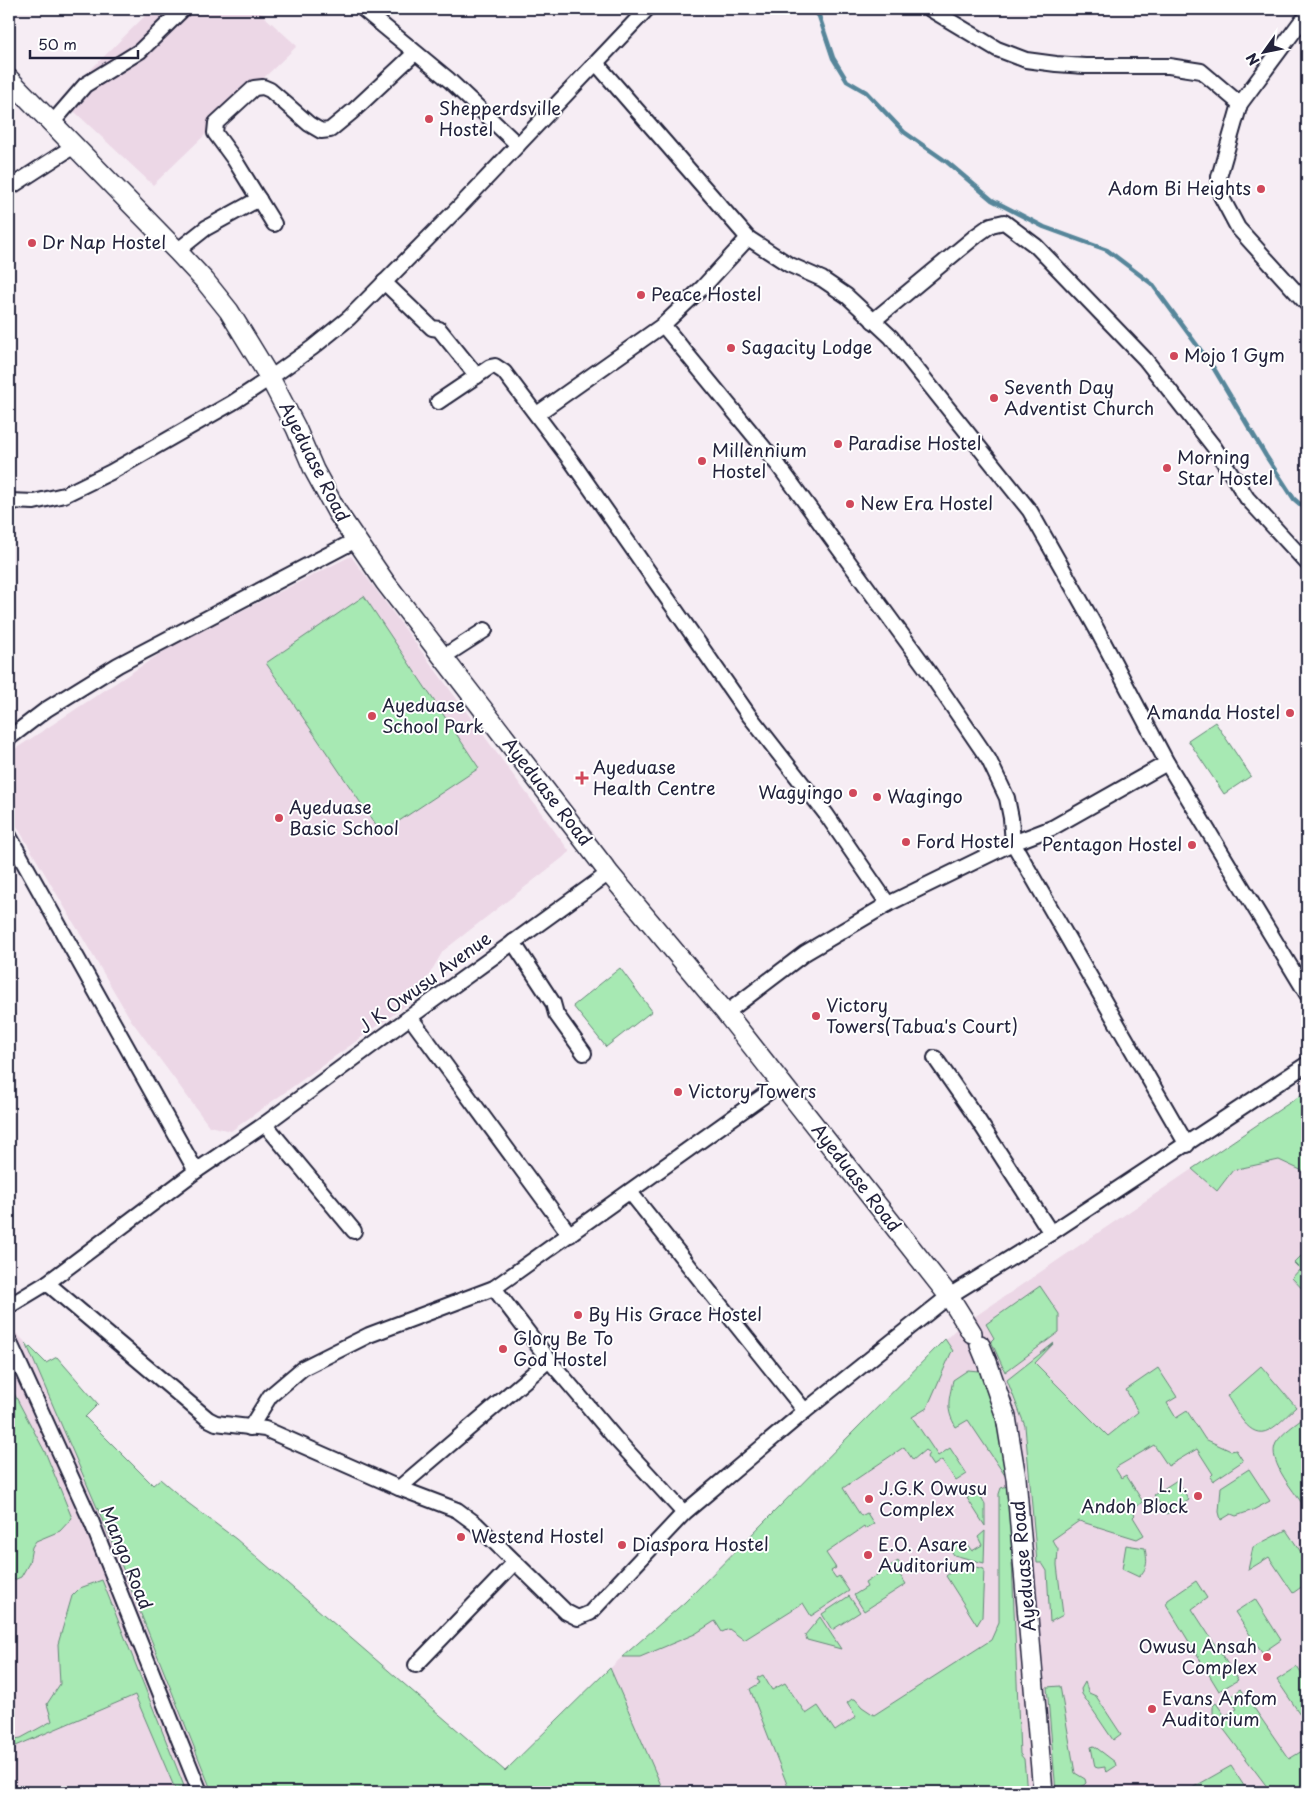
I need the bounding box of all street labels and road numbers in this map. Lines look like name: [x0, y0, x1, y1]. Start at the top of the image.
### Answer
street label: Ayeduase Road: [273, 397, 357, 526]
street label: Ayeduase Road: [497, 731, 599, 851]
street label: J K Owusu Avenue: [352, 924, 496, 1039]
street label: Ayeduase Road: [806, 1117, 908, 1237]
street label: Ayeduase Road: [1003, 1499, 1042, 1633]
street label: Mango Road: [94, 1502, 160, 1613]

